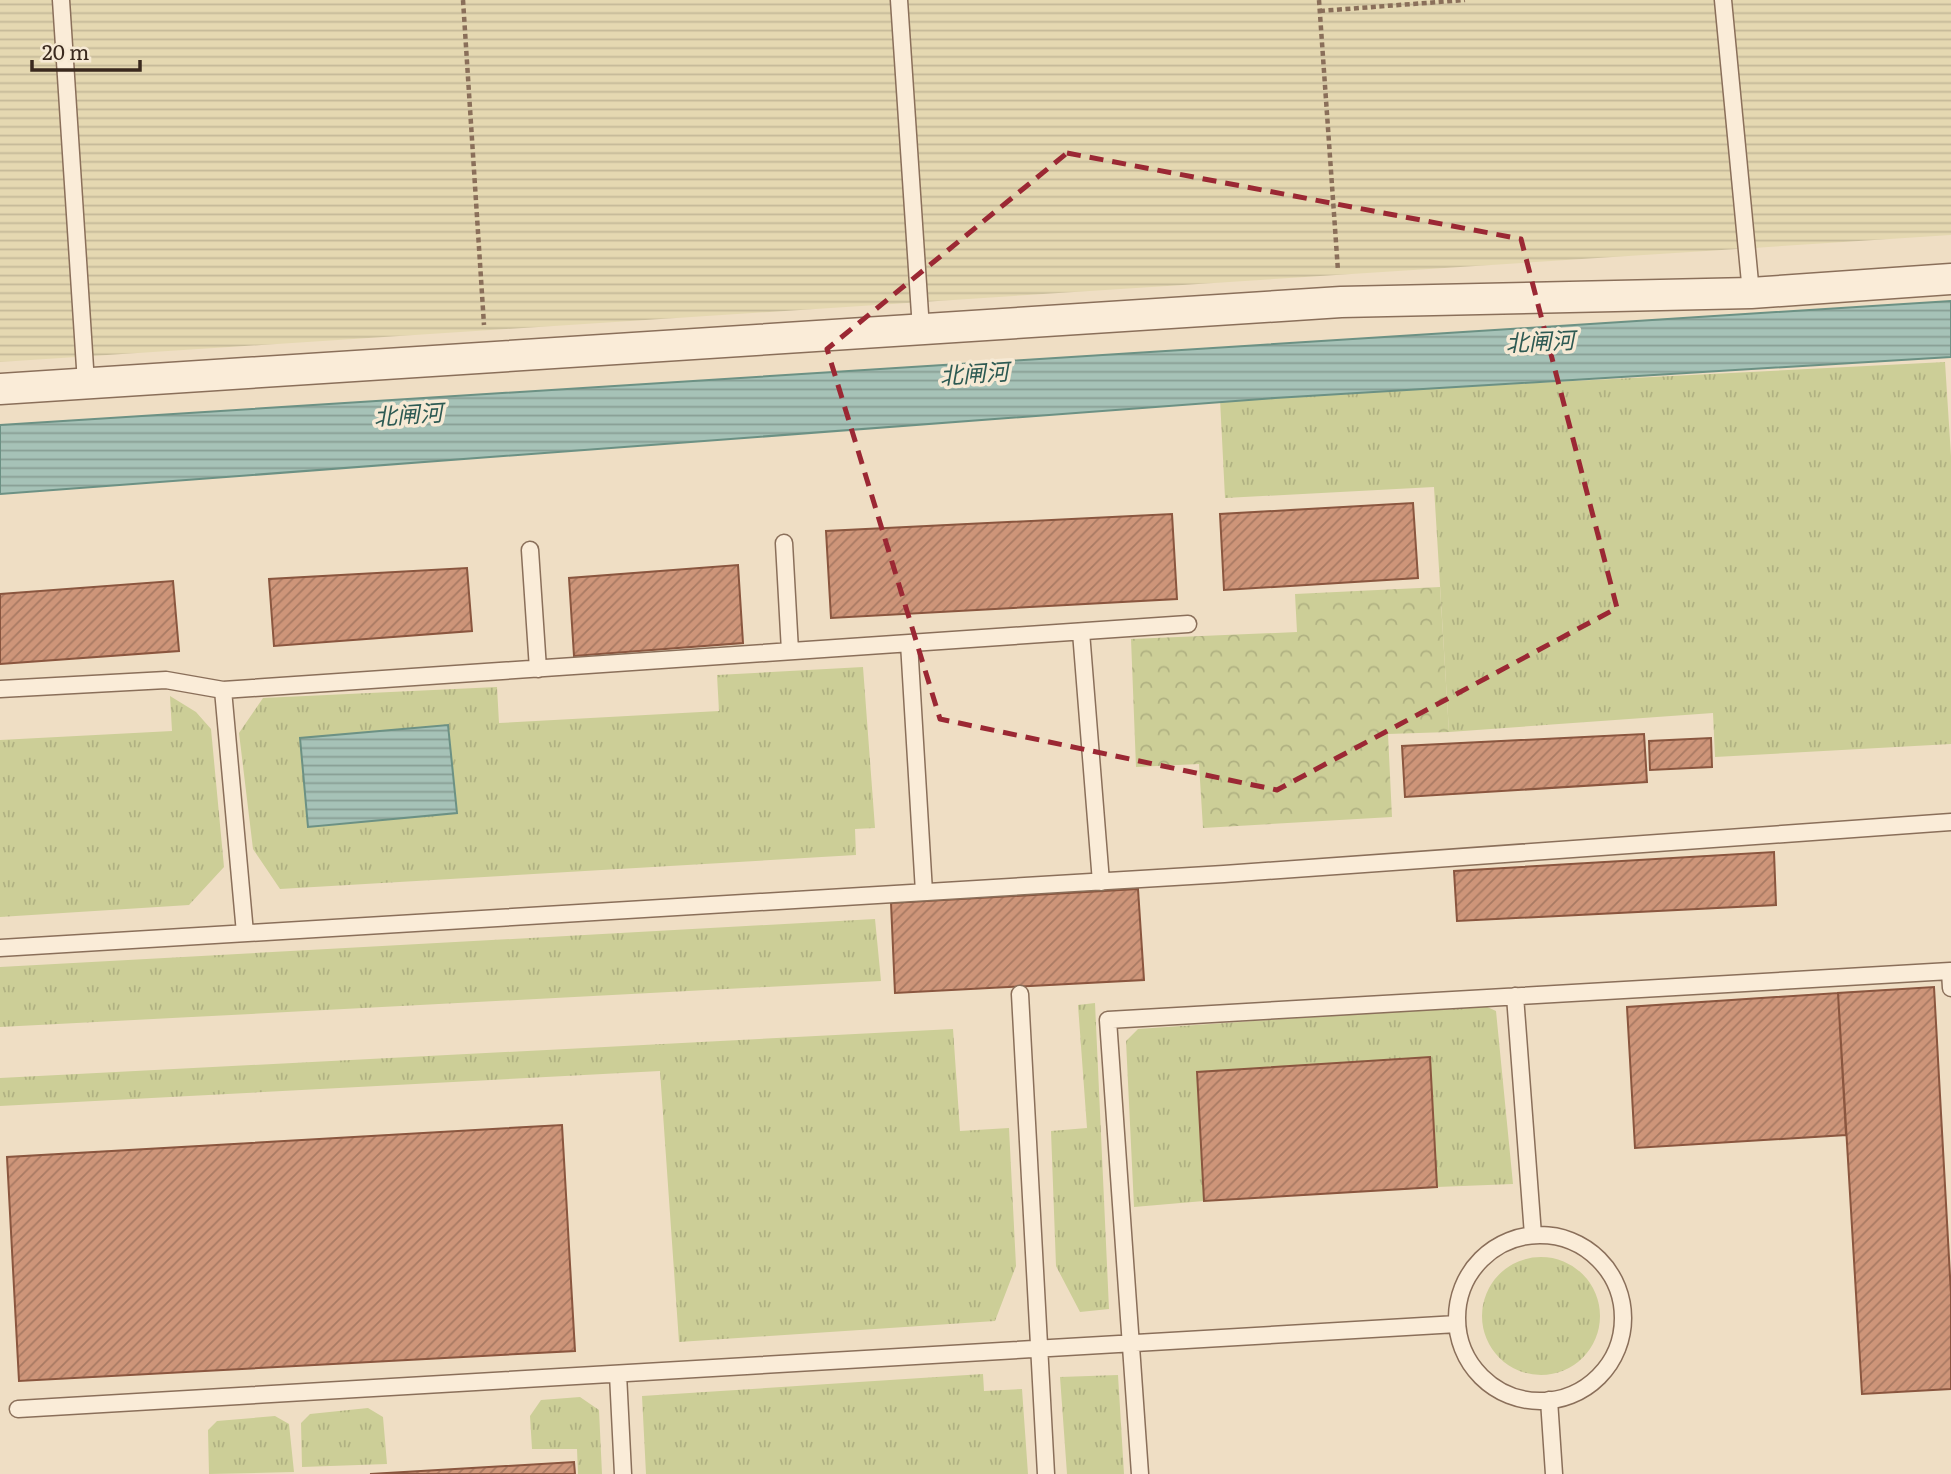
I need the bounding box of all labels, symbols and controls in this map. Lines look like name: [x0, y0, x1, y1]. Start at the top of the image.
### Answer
scale bar: [32, 28, 140, 72]
text: 20 m: [42, 35, 89, 66]
water label: 北闸河: [1505, 321, 1579, 359]
water label: 北闸河: [938, 352, 1014, 391]
water label: 北闸河: [372, 393, 448, 432]

